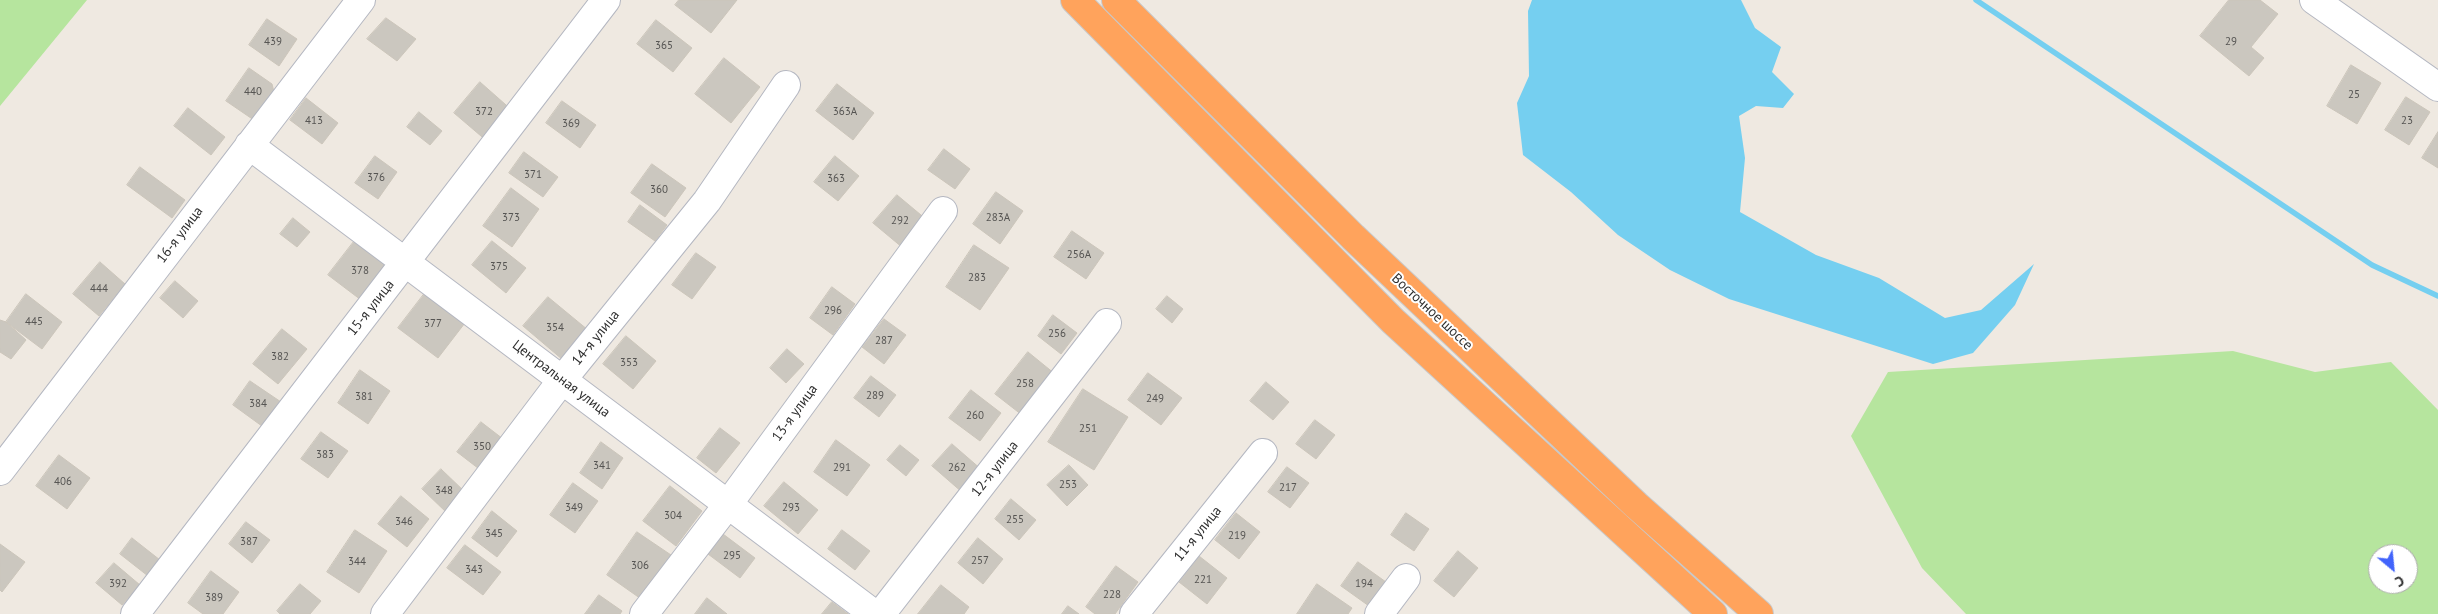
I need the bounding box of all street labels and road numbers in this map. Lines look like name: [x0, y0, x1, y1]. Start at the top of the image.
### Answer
street label: 16-я улица: [153, 203, 207, 267]
street label: Восточное шоссе: [1388, 270, 1476, 354]
street label: 15-я улица: [344, 277, 398, 339]
street label: 14-я улица: [569, 307, 623, 369]
street label: Центральная улица: [509, 337, 613, 421]
street label: 13-я улица: [769, 381, 821, 445]
street label: 12-я улица: [968, 438, 1022, 500]
street label: 11-я улица: [1171, 503, 1225, 565]

